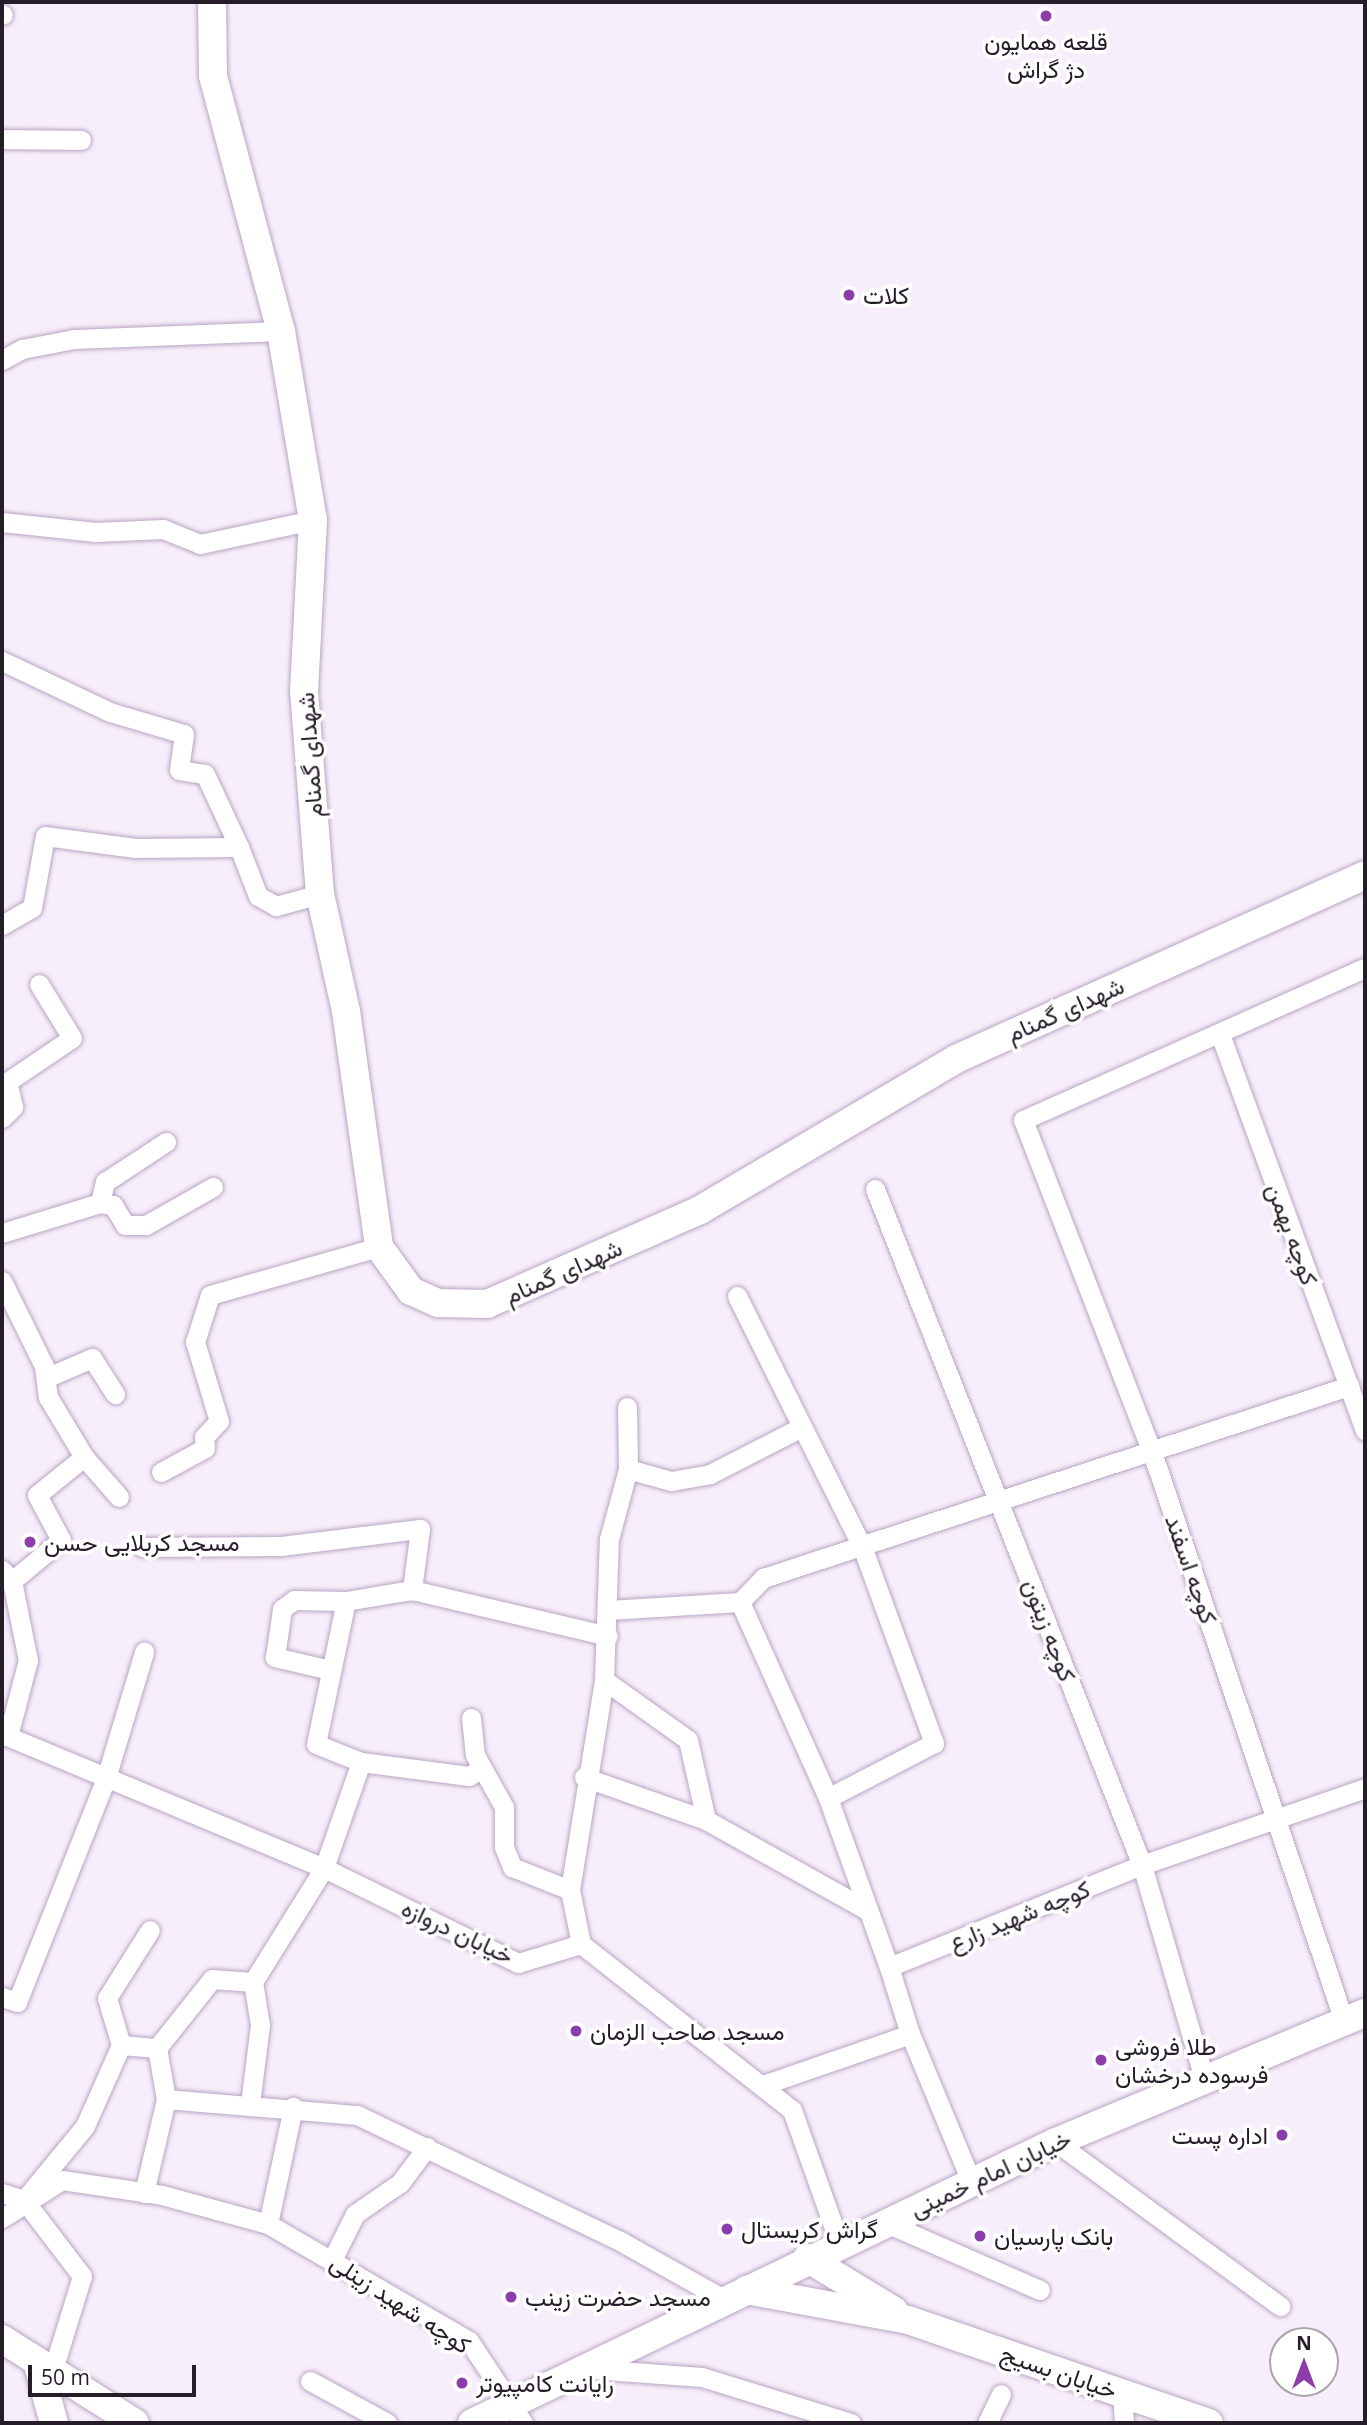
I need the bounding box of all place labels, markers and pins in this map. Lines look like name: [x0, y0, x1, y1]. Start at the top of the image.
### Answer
marker: قلعه همایون دژ گراش: [1038, 8, 1054, 24]
place label: قلعه همایون دژ گراش: [984, 27, 1108, 83]
place label: کلات: [863, 281, 909, 309]
marker: کلات: [841, 287, 857, 303]
place label: مسجد کربلایی حسن: [44, 1528, 240, 1556]
marker: مسجد کربلایی حسن: [22, 1534, 38, 1550]
place label: مسجد صاحب الزمان: [590, 2017, 785, 2045]
marker: مسجد صاحب الزمان: [568, 2023, 584, 2039]
place label: طلا فروشی فرسوده درخشان: [1115, 2032, 1269, 2088]
marker: طلا فروشی فرسوده درخشان: [1093, 2052, 1109, 2068]
place label: اداره پست: [1172, 2121, 1268, 2149]
marker: اداره پست: [1274, 2127, 1290, 2143]
place label: گراش کریستال: [741, 2215, 878, 2243]
marker: گراش کریستال: [719, 2221, 735, 2237]
place label: بانک پارسیان: [994, 2222, 1113, 2250]
marker: بانک پارسیان: [972, 2228, 988, 2244]
place label: مسجد حضرت زینب: [525, 2283, 711, 2311]
marker: مسجد حضرت زینب: [503, 2289, 519, 2305]
place label: رایانت کامپیوتر: [476, 2369, 614, 2397]
marker: رایانت کامپیوتر: [454, 2375, 470, 2391]

